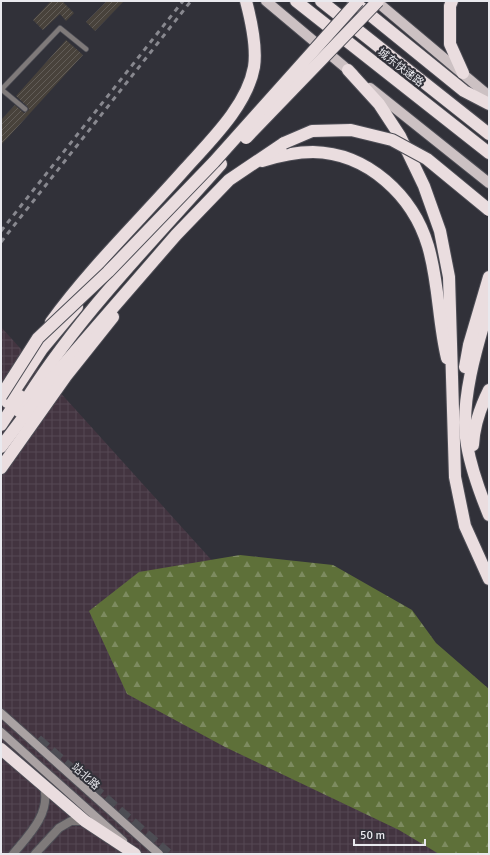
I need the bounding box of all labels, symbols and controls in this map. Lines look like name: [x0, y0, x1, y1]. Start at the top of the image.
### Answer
street label: 城东快速路: [375, 45, 426, 89]
street label: 站北路: [69, 761, 102, 792]
scale bar: [354, 821, 425, 847]
text: 50 m: [360, 828, 385, 843]

